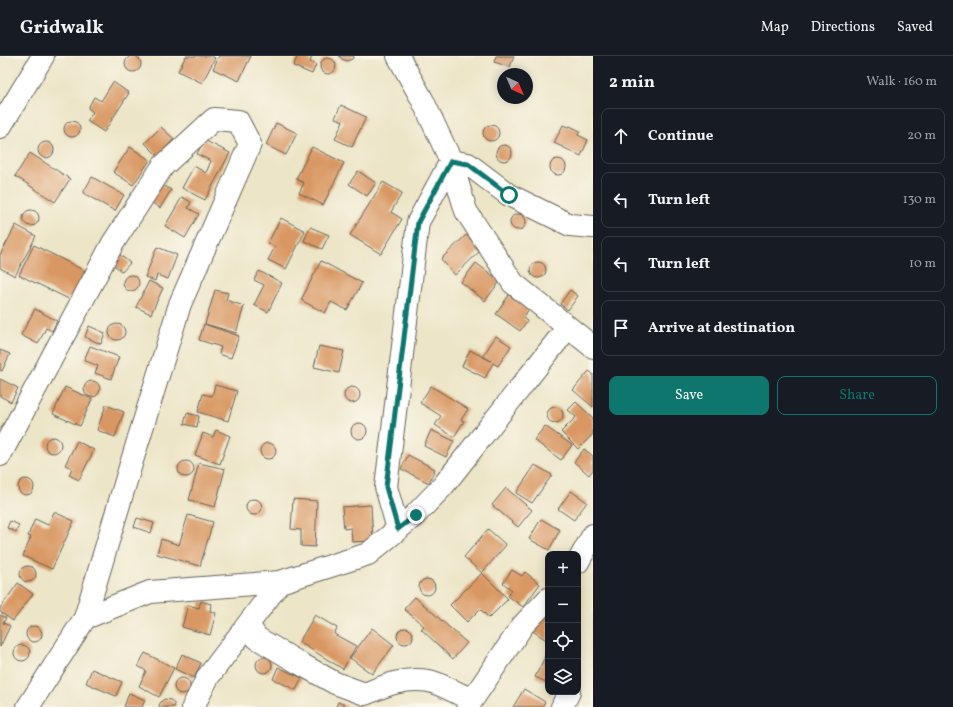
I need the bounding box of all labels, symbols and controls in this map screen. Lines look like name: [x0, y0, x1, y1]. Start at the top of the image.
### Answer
text: Gridwalk: [20, 15, 104, 41]
text: Map: [761, 18, 789, 37]
text: Directions: [811, 18, 875, 37]
text: Saved: [897, 18, 933, 37]
north arrow: [497, 68, 533, 104]
text: 2 min: [609, 71, 655, 94]
text: Walk · 160 m: [866, 73, 937, 91]
icon: ahead: [610, 125, 632, 147]
text: Continue: [648, 126, 713, 147]
text: 20 m: [907, 127, 936, 145]
route start: [500, 186, 518, 204]
icon: left: [610, 189, 632, 211]
text: Turn left: [648, 190, 710, 211]
text: 130 m: [903, 191, 936, 209]
icon: left: [610, 253, 632, 275]
text: Turn left: [648, 254, 710, 275]
text: 10 m: [909, 255, 936, 273]
icon: arrive: [610, 317, 632, 339]
text: Arrive at destination: [648, 318, 795, 339]
button: Save: [609, 376, 769, 415]
button: Share: [777, 376, 937, 415]
route end: [407, 506, 425, 524]
map controls: [545, 551, 581, 695]
button: +: [545, 551, 581, 587]
button: −: [545, 587, 581, 623]
button: locate: [545, 623, 581, 659]
button: layers: [545, 659, 581, 695]

